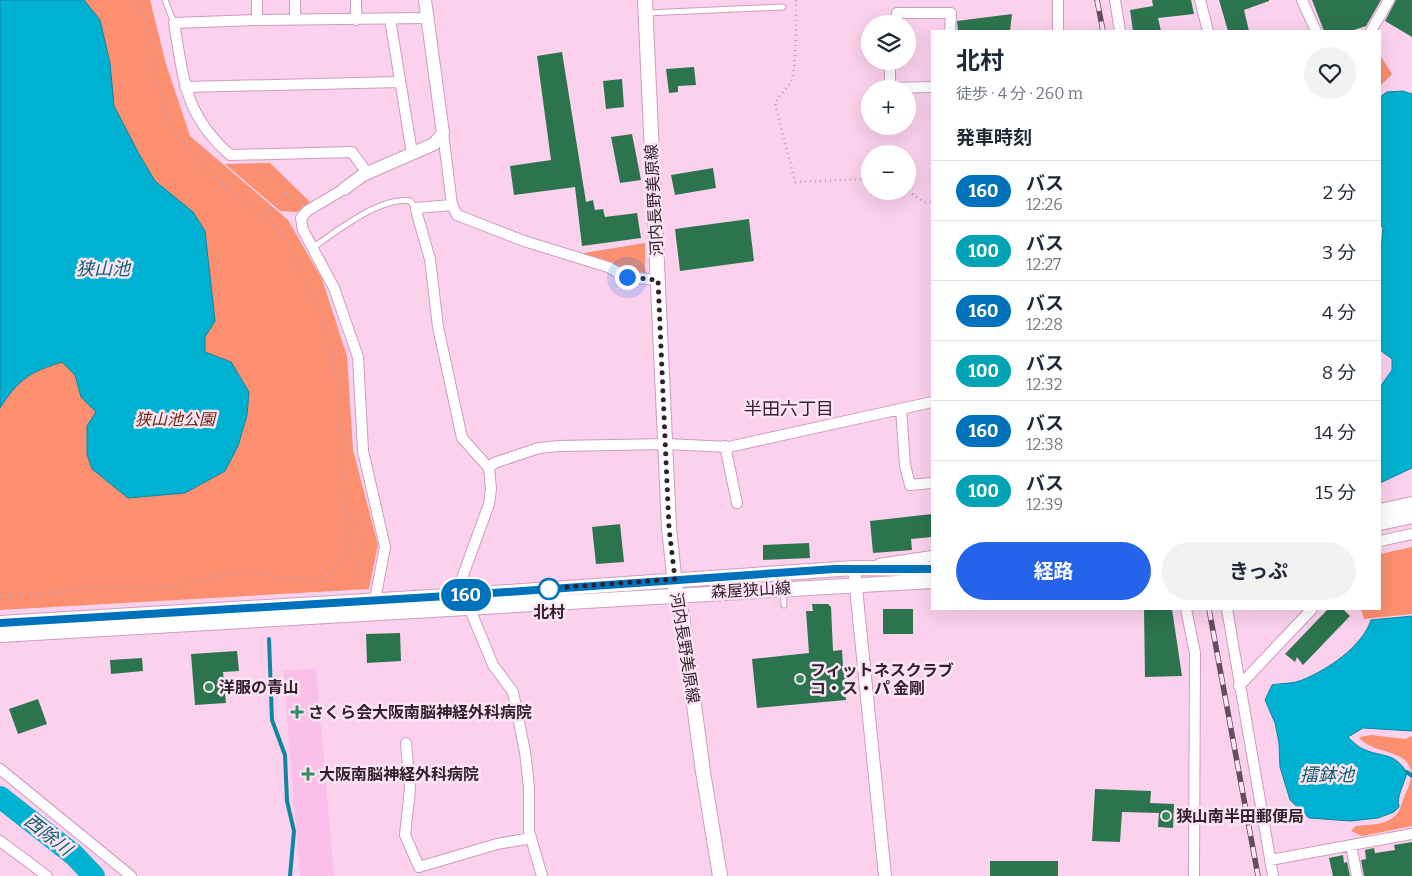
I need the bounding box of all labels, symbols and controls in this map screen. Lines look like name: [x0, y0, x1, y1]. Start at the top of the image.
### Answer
map controls: [861, 15, 916, 200]
button: layers: [861, 15, 916, 70]
text: 北村: [956, 47, 1004, 75]
button: heart: [1304, 47, 1356, 99]
button: +: [861, 80, 916, 135]
text: 徒歩 · 4 分 · 260 m: [956, 84, 1083, 103]
text: 発車時刻: [956, 126, 1032, 149]
street label: 河内長野美原線: [642, 144, 666, 256]
button: −: [861, 145, 916, 200]
text: バス: [1026, 172, 1064, 195]
text: 160: [969, 180, 998, 202]
text: 2 分: [1323, 181, 1356, 204]
text: 12:26: [1026, 195, 1063, 214]
text: バス: [1026, 232, 1064, 255]
text: 100: [968, 240, 999, 262]
text: 3 分: [1322, 241, 1356, 264]
text: 12:27: [1026, 255, 1061, 274]
water label: 狭山池: [76, 258, 132, 280]
your location: [615, 265, 640, 290]
text: バス: [1026, 292, 1064, 315]
text: 160: [969, 300, 998, 322]
text: 4 分: [1322, 301, 1356, 324]
text: 12:28: [1026, 315, 1063, 334]
text: バス: [1026, 352, 1064, 375]
text: 100: [968, 360, 999, 382]
text: 8 分: [1322, 361, 1356, 384]
text: 12:32: [1026, 375, 1062, 394]
district label: 半田六丁目: [744, 398, 834, 420]
park label: 狭山池公園: [135, 410, 217, 429]
text: バス: [1026, 412, 1064, 435]
text: 160: [969, 420, 998, 442]
text: 14 分: [1314, 421, 1356, 444]
text: 12:38: [1026, 435, 1063, 454]
text: バス: [1026, 472, 1064, 495]
text: 100: [968, 480, 999, 502]
text: 15 分: [1315, 481, 1356, 504]
text: 12:39: [1026, 495, 1063, 514]
button: 経路: [956, 542, 1151, 600]
button: きっぷ: [1161, 542, 1356, 600]
marker: 北村: [538, 578, 560, 600]
street label: 森屋狭山線: [711, 578, 791, 602]
line badge: 160: [437, 579, 495, 611]
text: 160: [451, 584, 481, 606]
street label: 河内長野美原線: [667, 591, 703, 705]
place label: 北村: [533, 603, 565, 622]
place label: フィットネスクラブ コ・ス・パ 金剛: [810, 661, 954, 698]
marker: フィットネスクラブ コ・ス・パ 金剛: [794, 673, 806, 685]
place label: 洋服の青山: [219, 678, 299, 697]
marker: 洋服の青山: [203, 681, 215, 693]
place label: さくら会大阪南脳神経外科病院: [308, 703, 532, 722]
marker: さくら会大阪南脳神経外科病院: [290, 705, 304, 719]
water label: 擂鉢池: [1300, 764, 1356, 786]
place label: 大阪南脳神経外科病院: [319, 765, 479, 784]
marker: 大阪南脳神経外科病院: [301, 767, 315, 781]
place label: 狭山南半田郵便局: [1176, 807, 1304, 826]
water label: 西除川: [20, 810, 78, 862]
marker: 狭山南半田郵便局: [1160, 810, 1172, 822]

